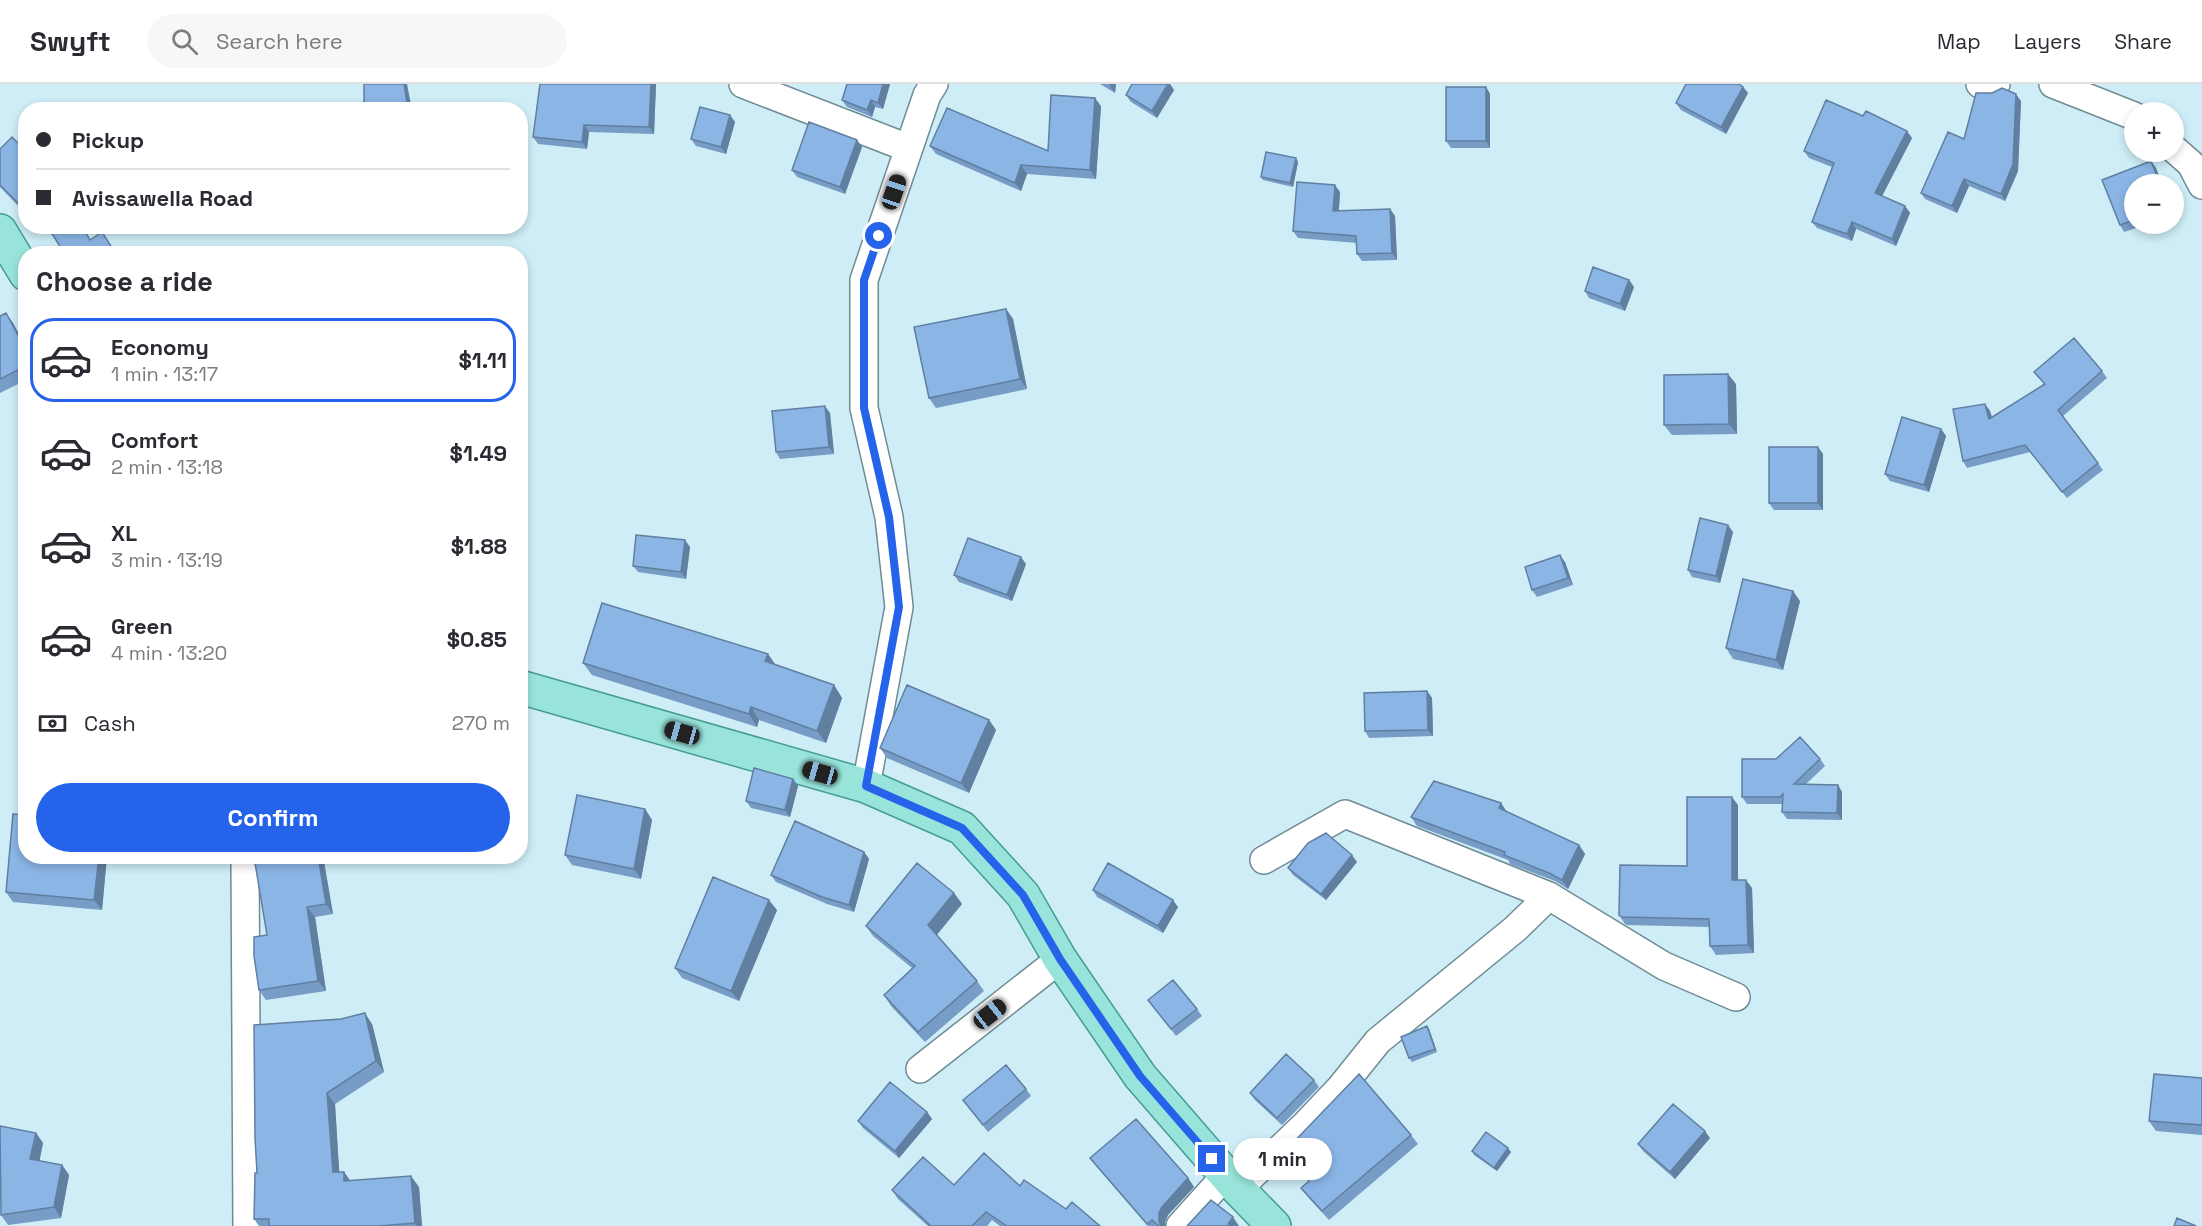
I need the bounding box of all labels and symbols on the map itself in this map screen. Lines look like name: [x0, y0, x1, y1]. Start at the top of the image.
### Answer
car: [880, 172, 908, 212]
route start: [865, 222, 892, 249]
car: [662, 719, 702, 747]
car: [800, 759, 840, 787]
car: [970, 996, 1010, 1032]
callout: 1 min: [1233, 1138, 1332, 1180]
route end: [1198, 1145, 1225, 1172]

